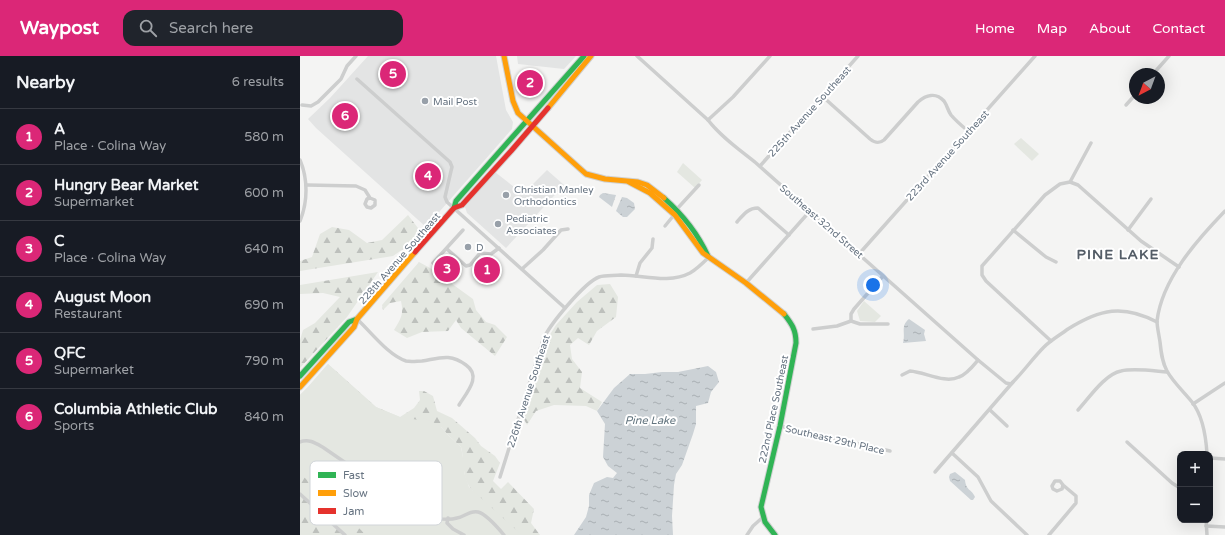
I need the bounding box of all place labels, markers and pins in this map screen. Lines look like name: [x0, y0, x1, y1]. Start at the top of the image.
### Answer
pin: 5: [380, 59, 406, 89]
pin: 2: [517, 68, 543, 98]
marker: Mail Post: [420, 96, 430, 106]
place label: Mail Post: [433, 96, 477, 108]
pin: 6: [332, 101, 358, 131]
pin: 4: [415, 161, 441, 191]
place label: Christian Manley Orthodontics: [514, 184, 594, 208]
marker: Christian Manley Orthodontics: [501, 190, 511, 200]
place label: Pediatric Associates: [506, 213, 557, 237]
marker: Pediatric Associates: [493, 219, 503, 229]
marker: D: [463, 242, 473, 252]
place label: D: [476, 242, 484, 254]
pin: 3: [434, 254, 460, 284]
pin: 1: [474, 255, 500, 285]

